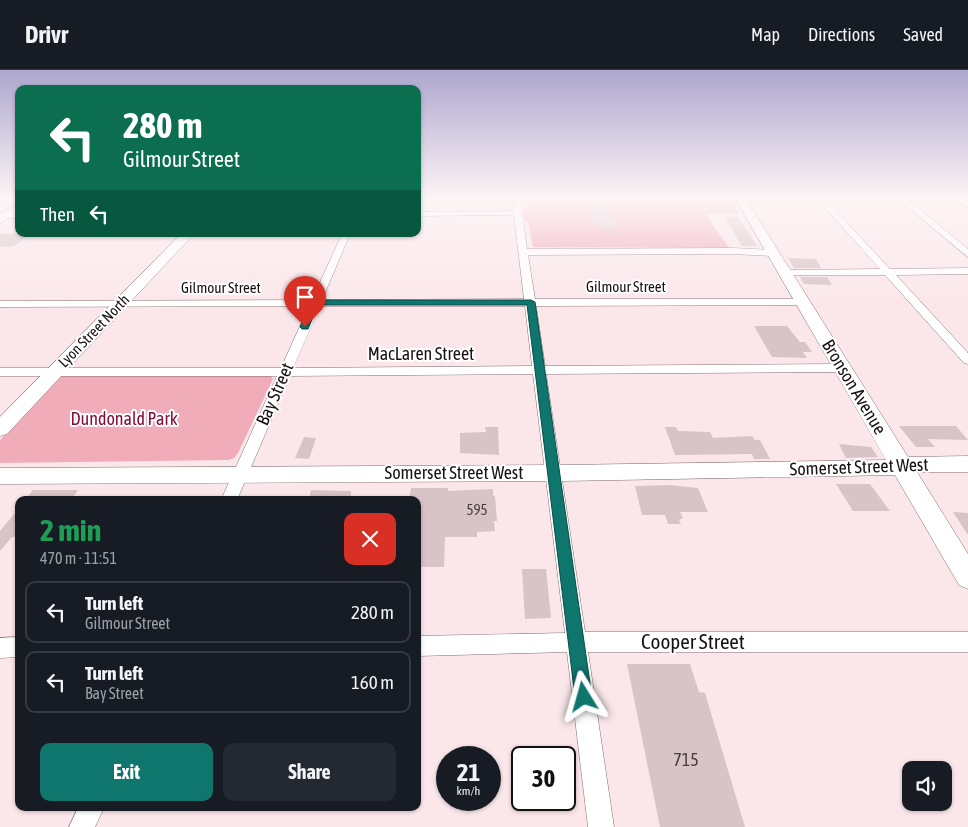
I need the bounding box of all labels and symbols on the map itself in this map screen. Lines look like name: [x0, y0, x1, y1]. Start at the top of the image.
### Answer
pin: [284, 276, 326, 327]
street label: Gilmour Street: [586, 278, 666, 295]
street label: Gilmour Street: [181, 279, 261, 296]
street label: Lyon Street North: [55, 291, 133, 371]
street label: Bronson Avenue: [818, 336, 891, 438]
street label: MacLaren Street: [368, 343, 474, 364]
street label: Bay Street: [251, 359, 298, 428]
park label: Dundonald Park: [70, 408, 178, 429]
street label: Somerset Street West: [789, 454, 929, 479]
street label: Somerset Street West: [385, 462, 523, 483]
house number: 595: [466, 501, 488, 518]
street label: Cooper Street: [641, 629, 745, 653]
position arrow: [557, 670, 609, 722]
speed limit sign: 30: [511, 746, 576, 811]
house number: 715: [673, 749, 699, 770]

